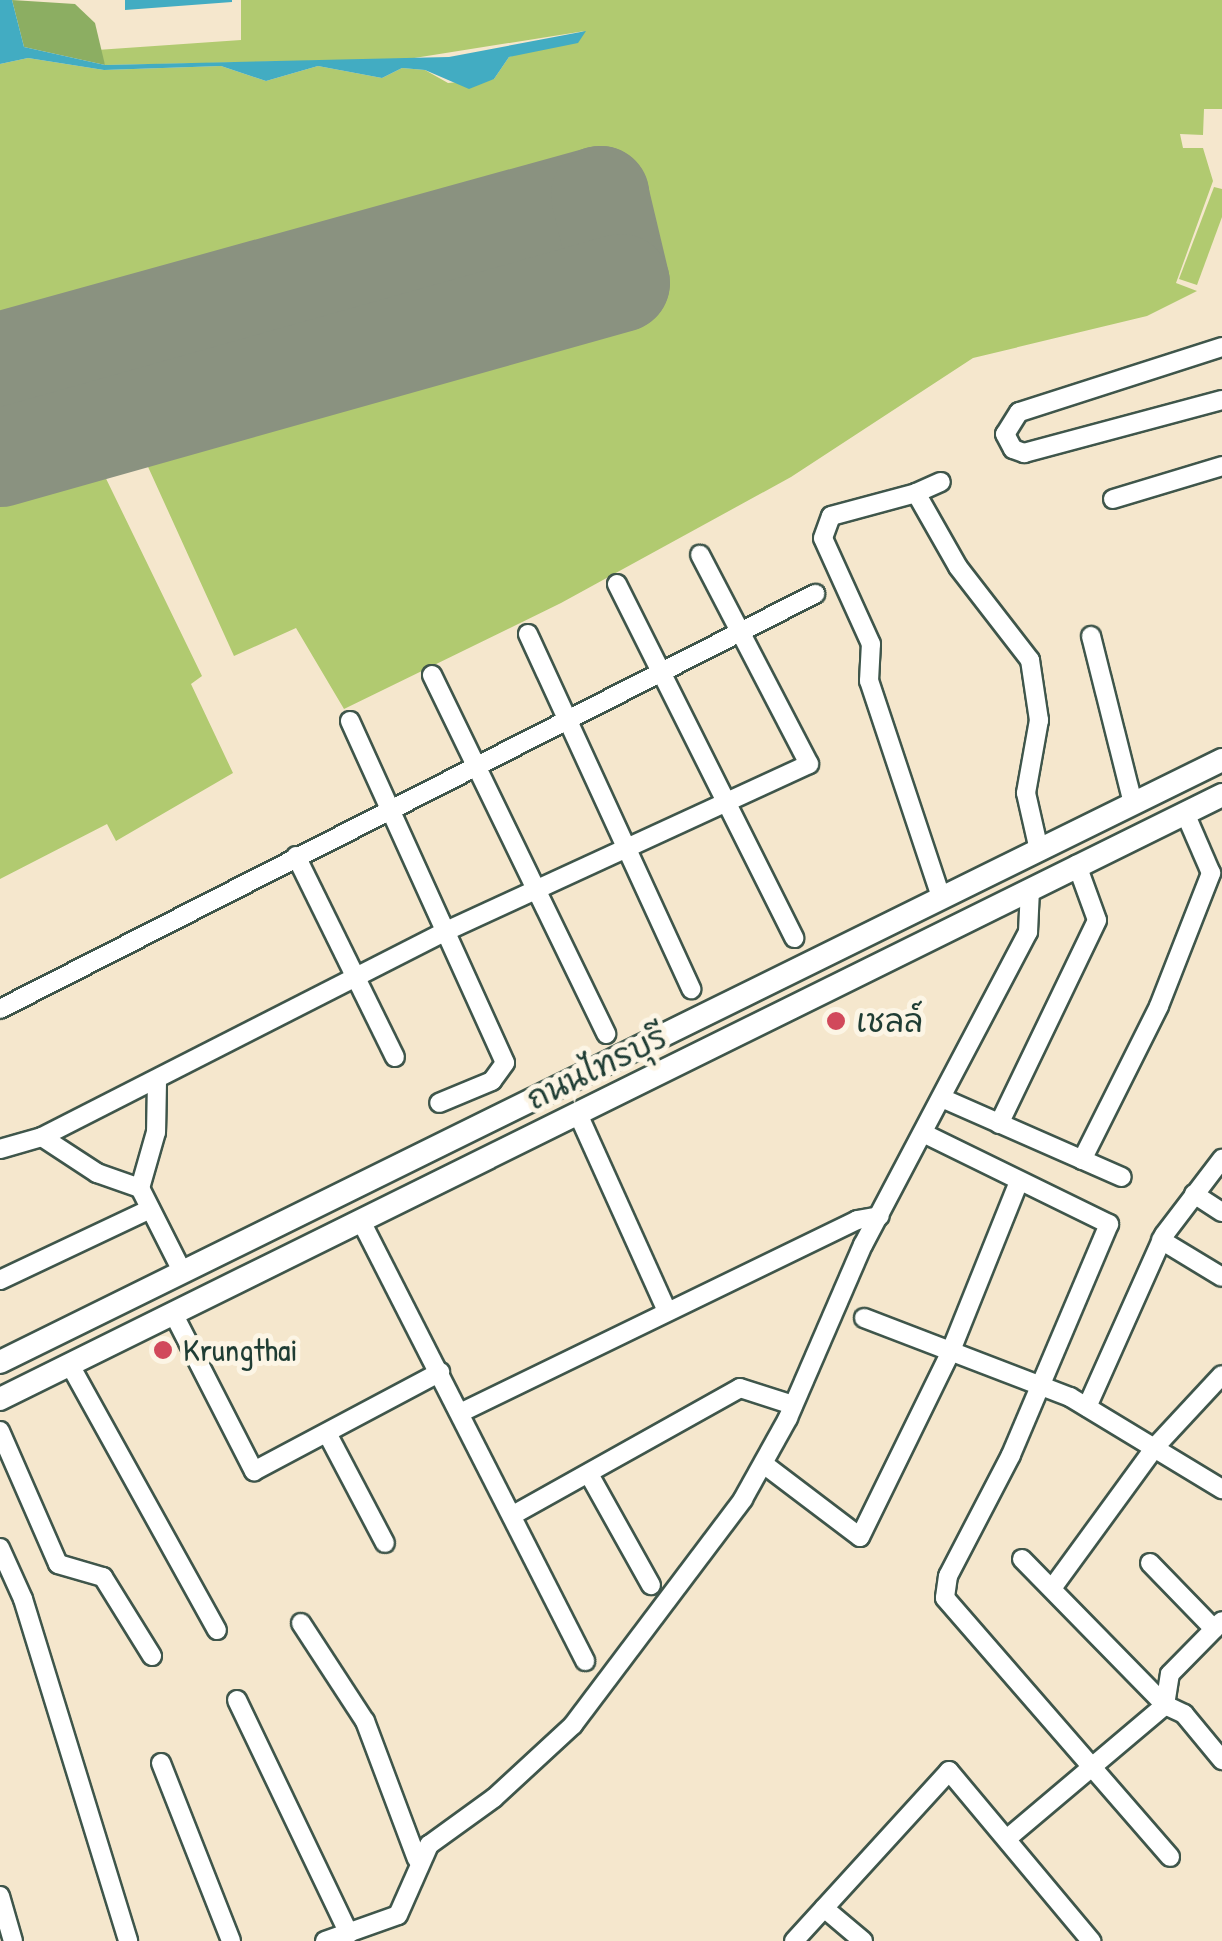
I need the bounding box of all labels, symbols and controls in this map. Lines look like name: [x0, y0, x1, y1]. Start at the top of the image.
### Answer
place label: เชลล์: [856, 1002, 923, 1040]
marker: เชลล์: [825, 1010, 847, 1032]
street label: ถนนไทรบุรี: [521, 1018, 673, 1118]
place label: Krungthai: [183, 1331, 298, 1369]
marker: Krungthai: [152, 1339, 174, 1361]

